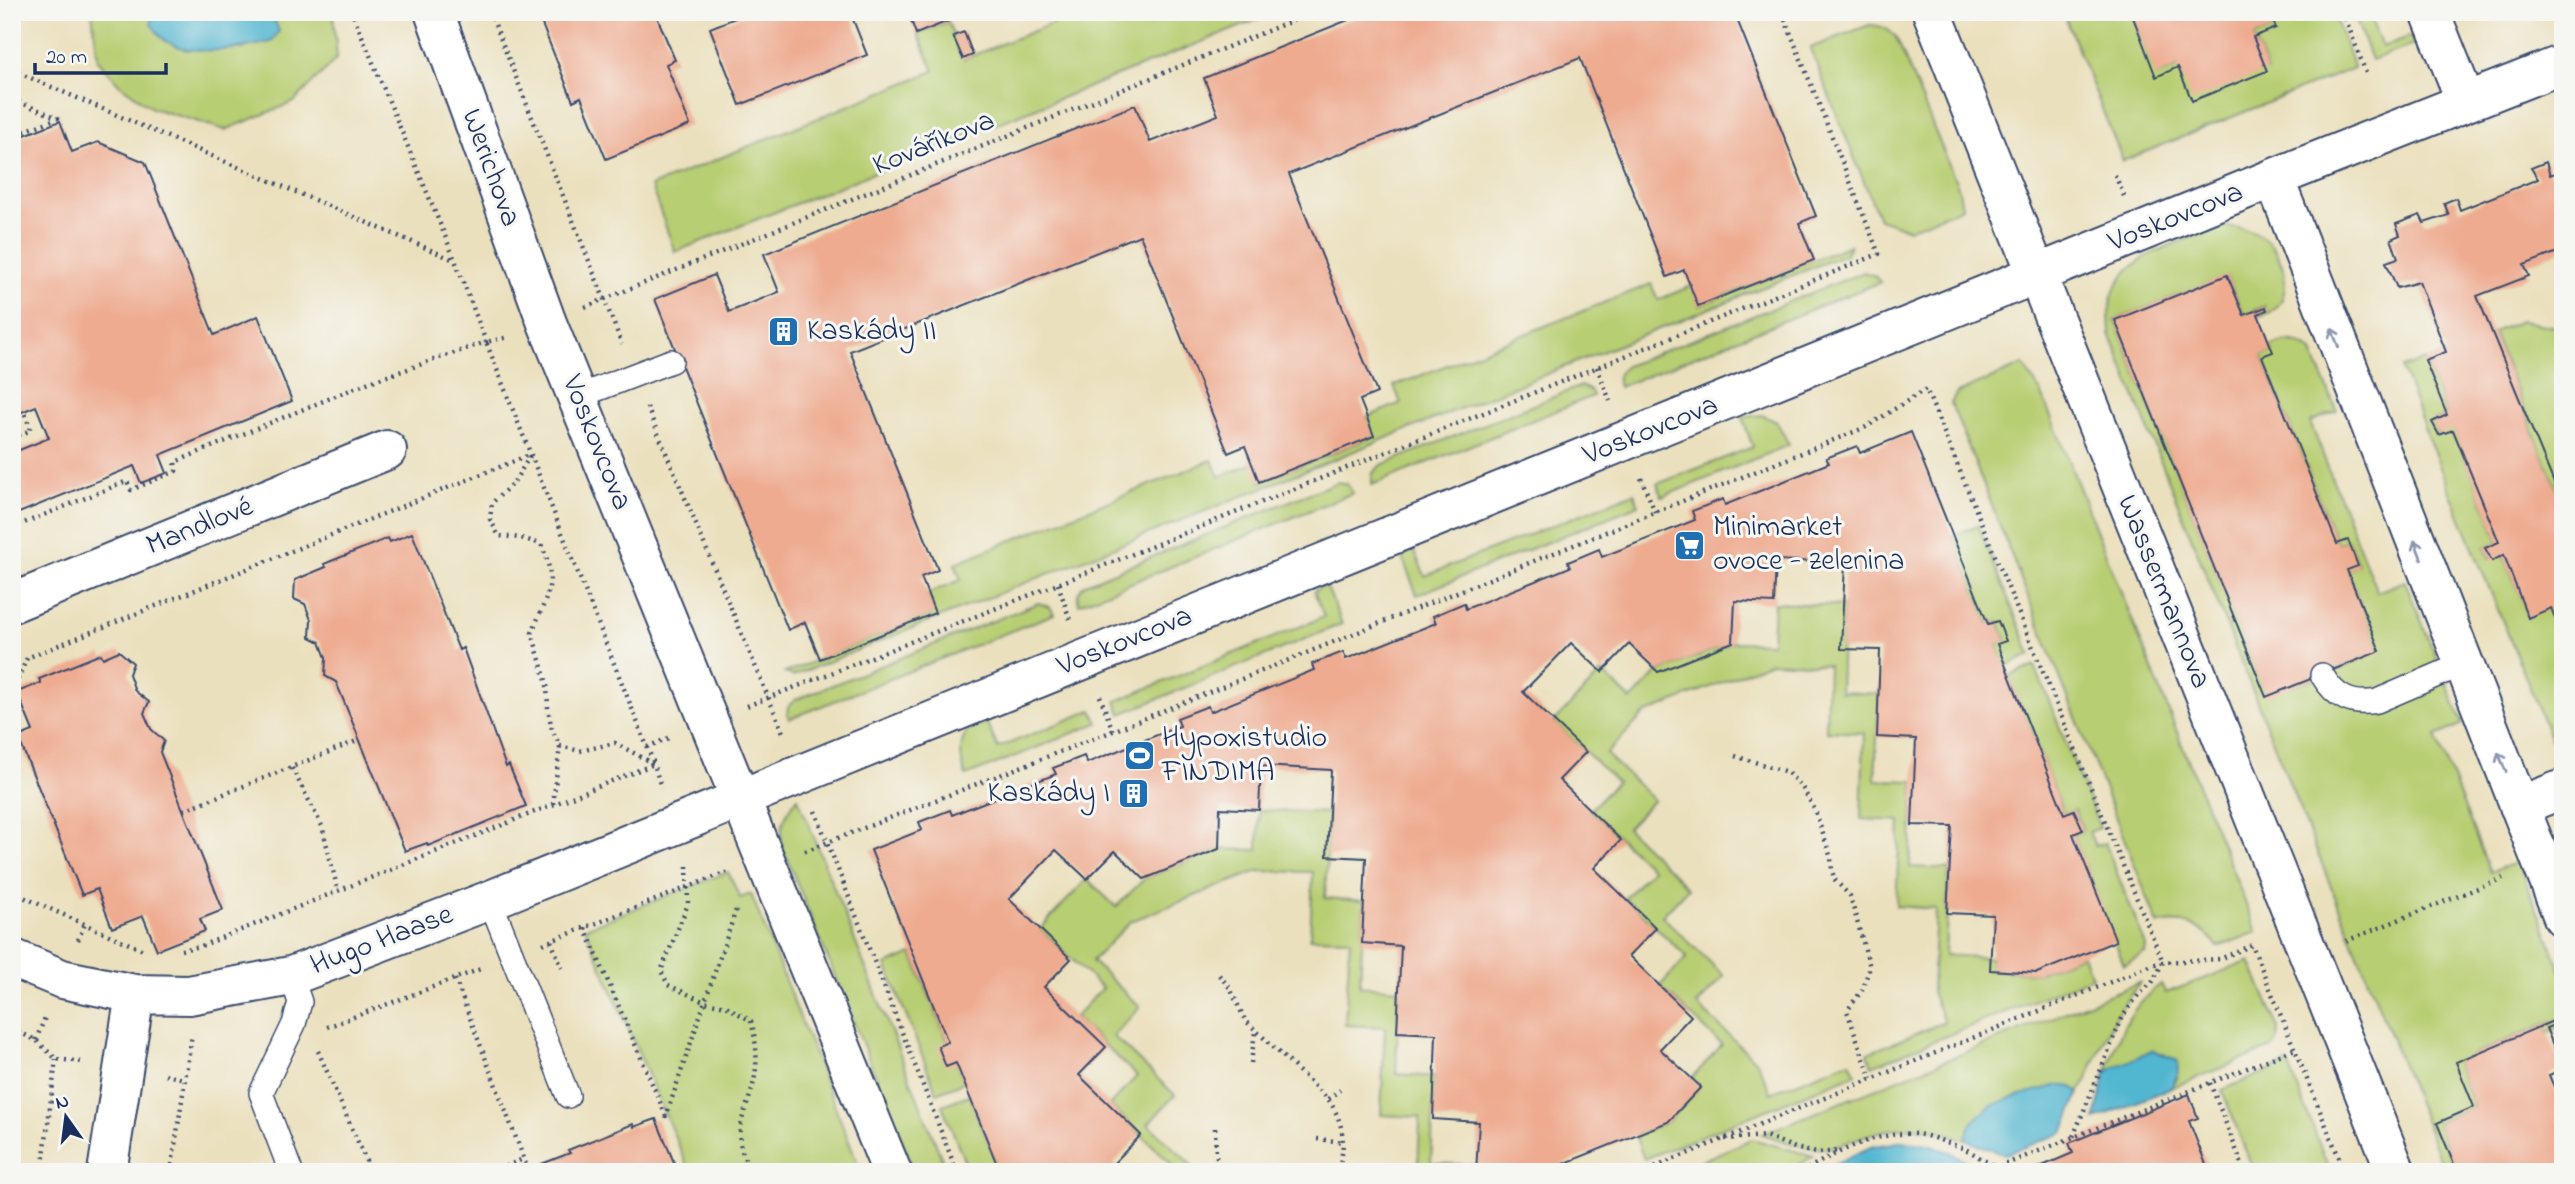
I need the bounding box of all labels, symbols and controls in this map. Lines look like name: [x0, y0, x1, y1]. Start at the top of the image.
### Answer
scale bar: [35, 32, 166, 76]
text: 20 m: [46, 43, 87, 73]
street label: Kováříkova: [866, 100, 1002, 188]
street label: Werichova: [448, 103, 532, 233]
street label: Voskovcova: [2101, 171, 2250, 265]
place label: Kaskády II: [807, 310, 936, 354]
building icon: Kaskády II: [767, 315, 801, 349]
one-way arrow: [2328, 328, 2341, 350]
street label: Voskovcova: [549, 368, 643, 517]
street label: Voskovcova: [1576, 384, 1725, 478]
street label: Mandlové: [140, 485, 261, 568]
street label: Wassermannova: [2104, 489, 2222, 695]
place label: Minimarket ovoce - zelenina: [1713, 506, 1904, 584]
supermarket icon: Minimarket ovoce - zelenina: [1673, 528, 1707, 562]
one-way arrow: [2411, 540, 2424, 562]
street label: Voskovcova: [1050, 595, 1199, 689]
place label: Hypoxistudio FINDIMA: [1161, 717, 1327, 795]
sports icon: Hypoxistudio FINDIMA: [1122, 739, 1156, 773]
one-way arrow: [2494, 751, 2507, 773]
place label: Kaskády I: [988, 772, 1110, 816]
building icon: Kaskády I: [1116, 777, 1150, 811]
street label: Hugo Haase: [304, 893, 460, 988]
north arrow: [32, 1082, 102, 1152]
text: N: [53, 1088, 72, 1118]

